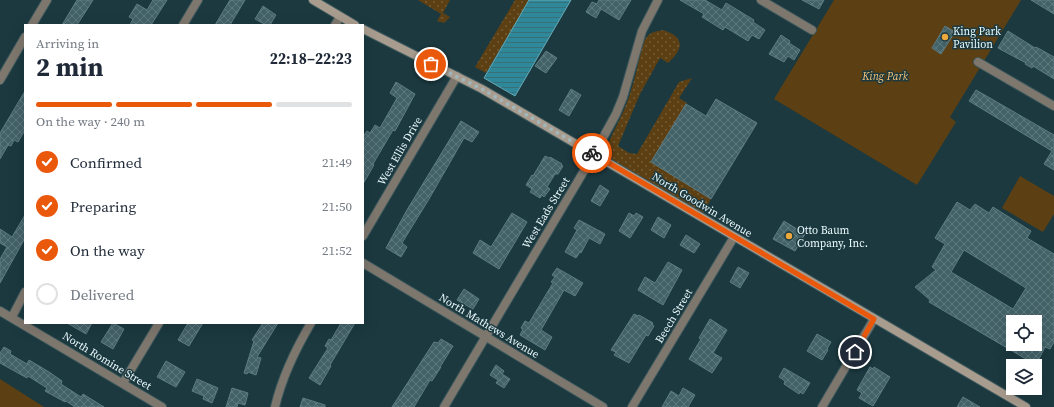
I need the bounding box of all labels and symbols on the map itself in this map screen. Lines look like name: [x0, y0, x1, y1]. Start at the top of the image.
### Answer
place label: King Park Pavilion: [953, 24, 1002, 52]
marker: King Park Pavilion: [940, 32, 950, 42]
pin: [414, 47, 448, 81]
park label: King Park: [861, 69, 909, 84]
street label: West Ellis Drive: [374, 114, 426, 188]
courier: [572, 133, 612, 173]
street label: North Goodwin Avenue: [649, 169, 755, 241]
street label: West Eads Street: [519, 174, 573, 251]
place label: Otto Baum Company, Inc.: [797, 223, 868, 251]
marker: Otto Baum Company, Inc.: [784, 231, 794, 241]
street label: Beech Street: [652, 286, 696, 346]
street label: North Mathews Avenue: [436, 290, 542, 362]
street label: North Romine Street: [60, 329, 155, 394]
pin: [838, 335, 872, 369]

